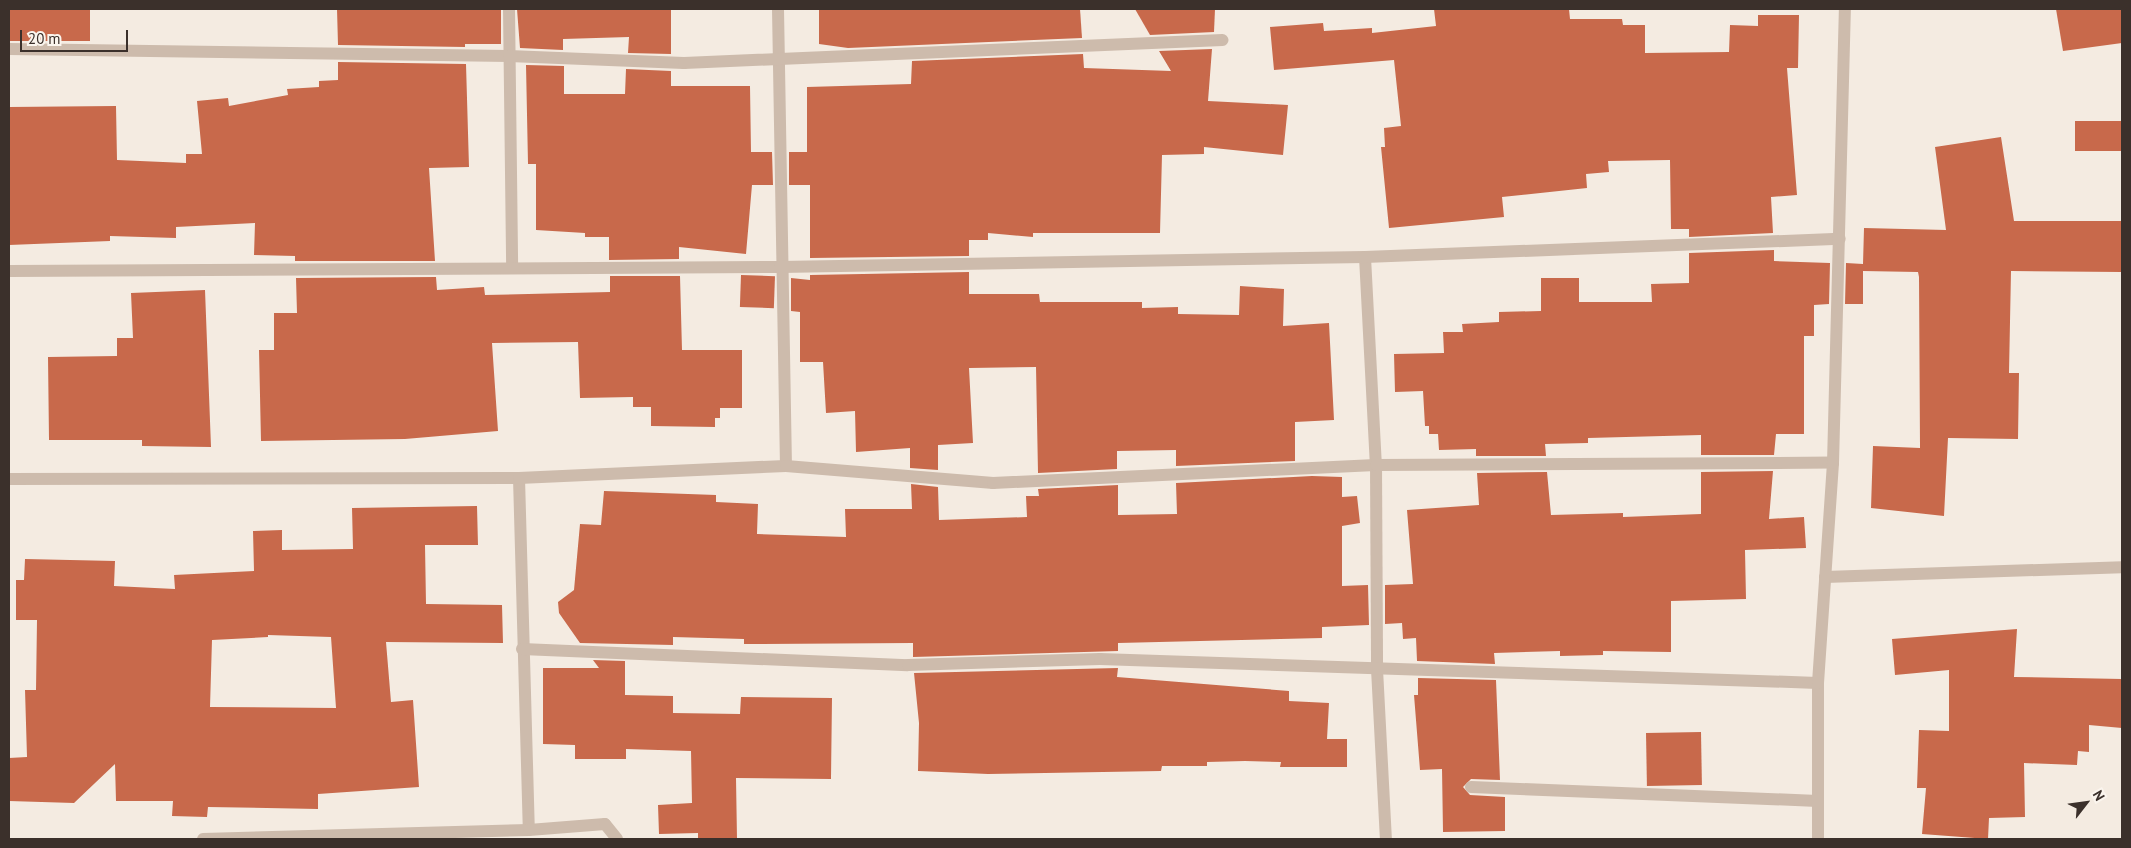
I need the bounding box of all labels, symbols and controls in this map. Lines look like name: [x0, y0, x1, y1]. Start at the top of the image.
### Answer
scale bar: [22, 20, 130, 52]
text: 20 m: [28, 29, 61, 48]
north arrow: [2061, 778, 2111, 828]
text: N: [2089, 787, 2109, 804]

